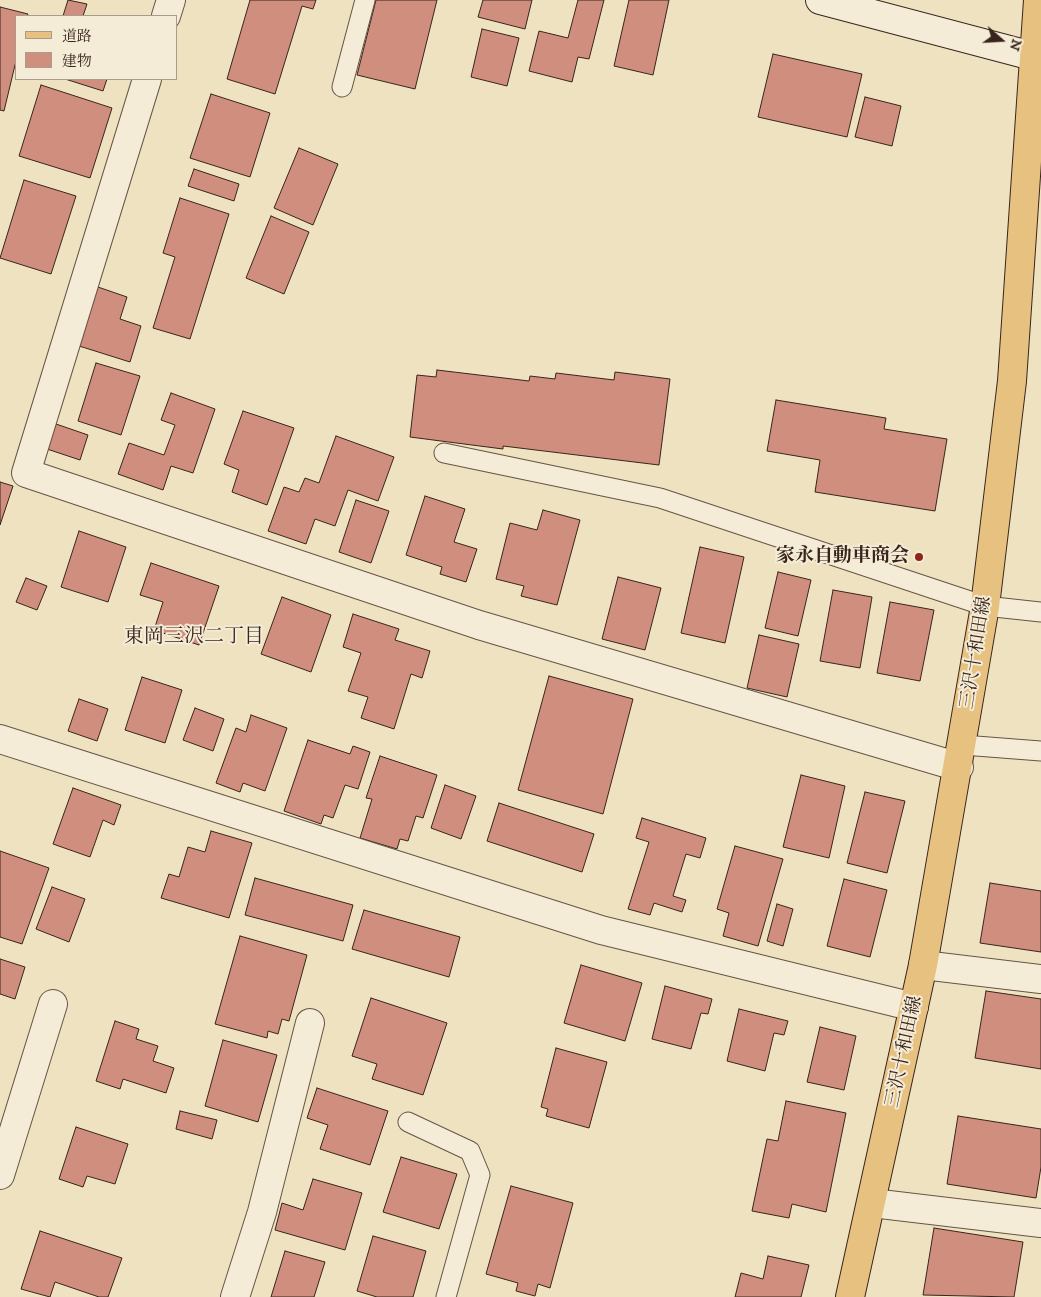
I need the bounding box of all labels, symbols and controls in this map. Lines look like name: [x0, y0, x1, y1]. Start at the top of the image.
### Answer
legend: [15, 15, 178, 80]
north arrow: [976, 15, 1026, 65]
text: 道路: [62, 27, 92, 46]
text: N: [1005, 37, 1026, 53]
text: 建物: [62, 52, 92, 71]
place label: 家永自動車商会: [776, 546, 909, 568]
marker: 家永自動車商会: [913, 551, 925, 563]
street label: 三沢十和田線: [957, 595, 997, 711]
district label: 東岡三沢二丁目: [124, 626, 264, 650]
street label: 三沢十和田線: [882, 994, 928, 1110]

